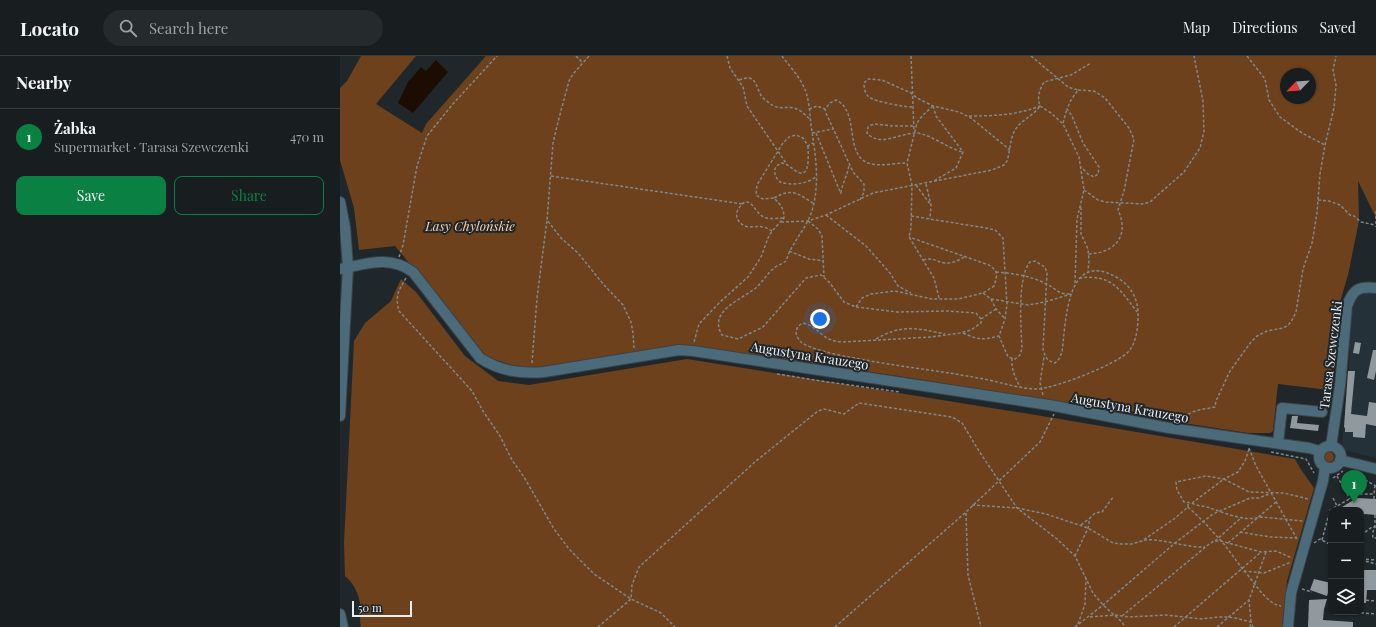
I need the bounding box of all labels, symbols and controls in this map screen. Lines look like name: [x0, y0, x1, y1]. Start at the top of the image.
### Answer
search box: [103, 10, 383, 46]
text: Locato: [20, 15, 79, 41]
icon: search: [117, 17, 139, 39]
text: Search here: [149, 18, 228, 38]
text: Map: [1183, 18, 1210, 37]
text: Directions: [1232, 18, 1298, 37]
text: Saved: [1320, 18, 1356, 37]
north arrow: [1280, 68, 1316, 104]
text: Nearby: [16, 71, 71, 93]
text: Żabka: [54, 118, 96, 138]
text: 1: [27, 128, 31, 145]
text: 470 m: [290, 128, 324, 145]
text: Supermarket · Tarasa Szewczenki: [54, 138, 249, 155]
button: Save: [16, 176, 166, 215]
button: Share: [174, 176, 324, 215]
park label: Lasy Chylońskie: [424, 217, 515, 234]
street label: Tarasa Szewczenki: [1315, 299, 1345, 410]
your location: [810, 309, 830, 329]
street label: Augustyna Krauzego: [749, 337, 870, 373]
street label: Augustyna Krauzego: [1069, 388, 1190, 426]
pin: 1: [1341, 470, 1367, 503]
map controls: [1328, 507, 1364, 615]
button: +: [1328, 507, 1364, 543]
button: −: [1328, 543, 1364, 579]
button: layers: [1328, 579, 1364, 615]
scale bar: [352, 599, 412, 618]
text: 50 m: [358, 600, 382, 615]

